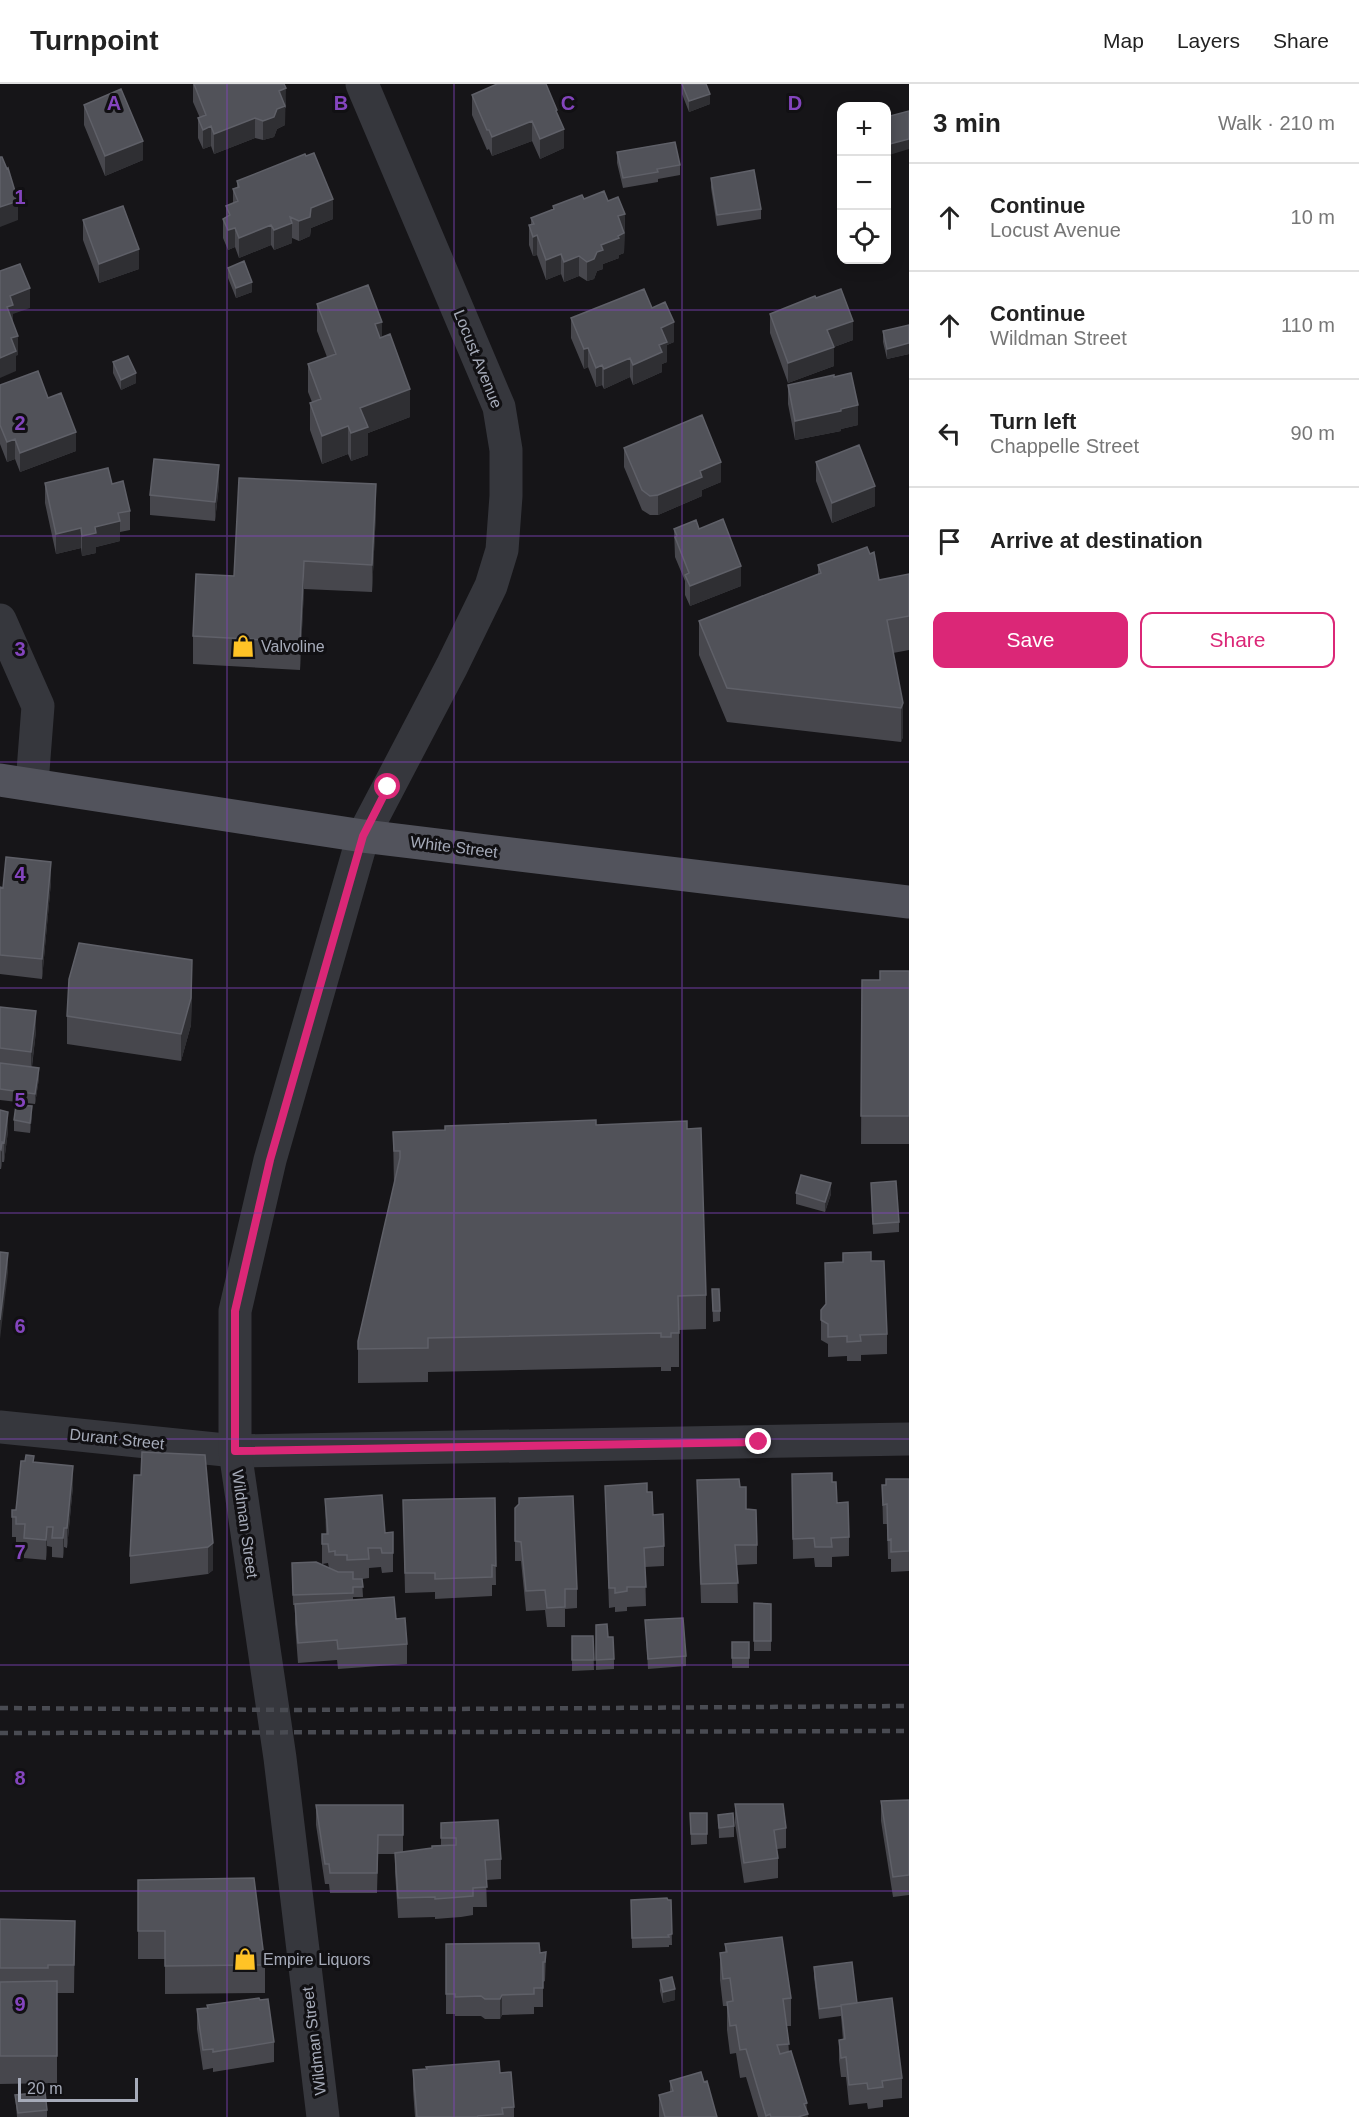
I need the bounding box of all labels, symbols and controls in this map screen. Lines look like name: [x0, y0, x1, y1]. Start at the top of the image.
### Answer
text: Turnpoint: [30, 25, 159, 56]
text: Map: [1103, 29, 1144, 52]
text: Layers: [1177, 29, 1240, 52]
text: Share: [1273, 29, 1329, 52]
text: A: [107, 92, 121, 114]
text: B: [334, 92, 348, 114]
text: C: [561, 92, 575, 114]
text: D: [788, 92, 802, 114]
map controls: [837, 102, 891, 264]
button: +: [837, 102, 891, 156]
text: 3 min: [933, 108, 1001, 138]
text: Walk · 210 m: [1218, 112, 1335, 134]
button: −: [837, 156, 891, 210]
text: 1: [14, 186, 26, 208]
text: Continue: [990, 193, 1085, 218]
icon: ahead: [933, 201, 966, 234]
text: 10 m: [1291, 206, 1335, 228]
button: locate: [837, 210, 891, 264]
text: Locust Avenue: [990, 219, 1121, 241]
text: Continue: [990, 301, 1085, 326]
street label: Locust Avenue: [451, 307, 506, 411]
icon: ahead: [933, 309, 966, 342]
text: 110 m: [1281, 314, 1335, 336]
text: Wildman Street: [990, 327, 1127, 349]
text: Turn left: [990, 409, 1076, 434]
text: 2: [14, 412, 26, 434]
icon: left: [933, 417, 966, 450]
text: 90 m: [1291, 422, 1335, 444]
text: Chappelle Street: [990, 435, 1139, 457]
icon: arrive: [933, 525, 966, 558]
text: Arrive at destination: [990, 528, 1203, 553]
button: Save: [933, 612, 1128, 668]
button: Share: [1140, 612, 1335, 668]
shop icon: Valvoline: [230, 633, 256, 659]
text: 3: [14, 638, 26, 660]
place label: Valvoline: [261, 638, 325, 655]
route start: [374, 773, 400, 799]
street label: White Street: [409, 833, 499, 861]
text: 4: [14, 863, 26, 885]
text: 5: [14, 1089, 26, 1111]
text: 6: [14, 1315, 26, 1337]
street label: Durant Street: [69, 1426, 166, 1452]
route end: [745, 1428, 771, 1454]
street label: Wildman Street: [229, 1469, 261, 1580]
text: 7: [14, 1541, 26, 1563]
text: 8: [14, 1767, 26, 1789]
shop icon: Empire Liquors: [232, 1946, 258, 1972]
place label: Empire Liquors: [263, 1951, 371, 1968]
street label: Wildman Street: [299, 1985, 329, 2096]
text: 9: [14, 1993, 26, 2015]
scale bar: [18, 2075, 138, 2102]
text: 20 m: [27, 2080, 63, 2097]

